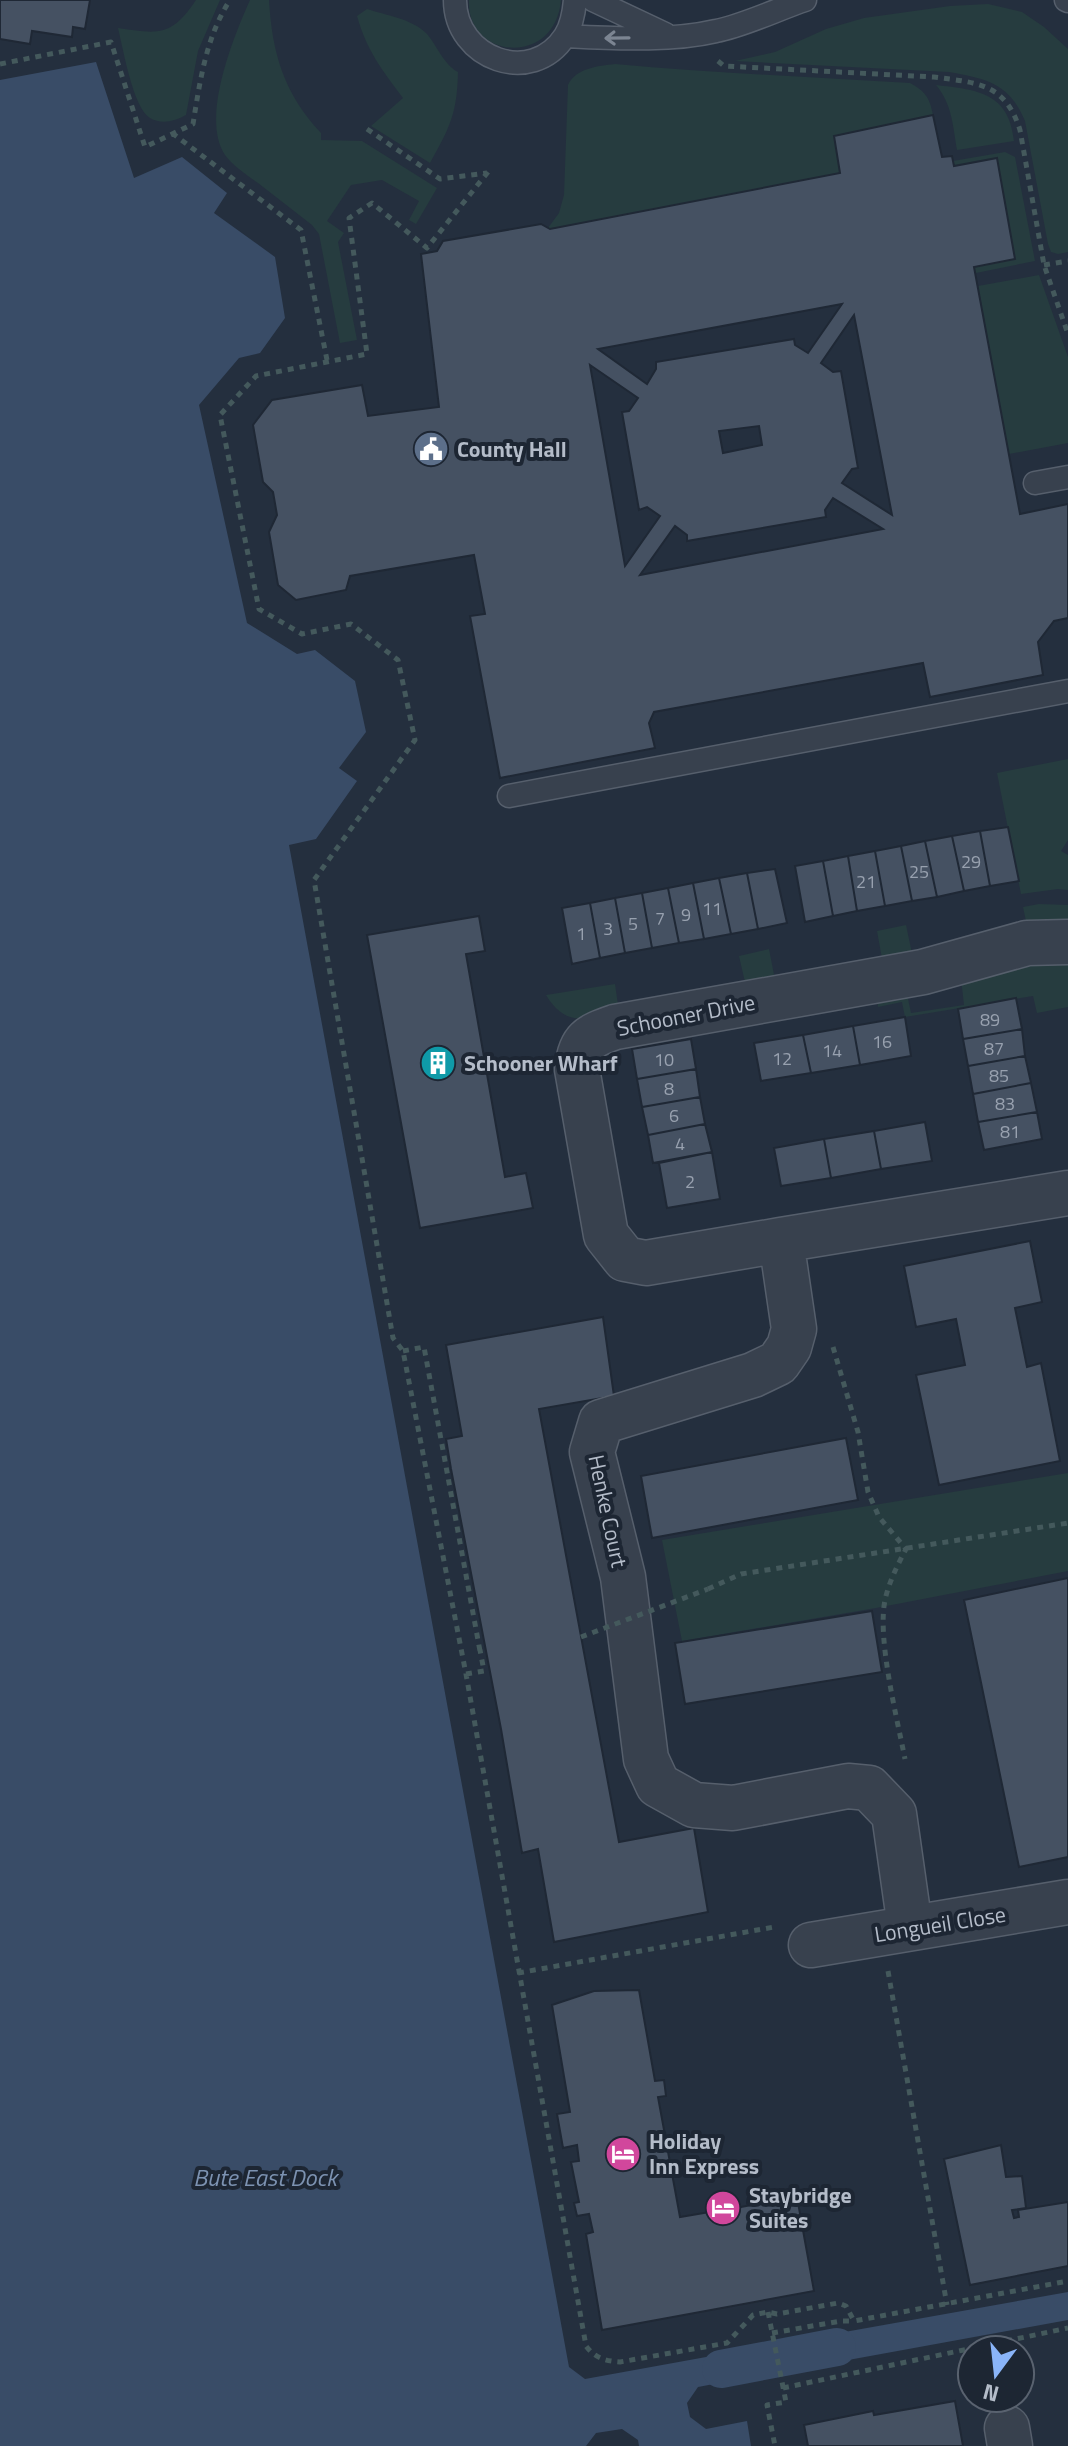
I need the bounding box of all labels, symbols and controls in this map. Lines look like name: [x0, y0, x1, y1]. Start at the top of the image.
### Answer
one-way arrow: [604, 30, 631, 45]
public building icon: County Hall: [412, 430, 450, 468]
place label: County Hall: [457, 432, 567, 466]
house number: 29: [961, 848, 981, 875]
house number: 25: [909, 858, 929, 885]
house number: 21: [856, 868, 876, 895]
house number: 11: [702, 895, 722, 922]
house number: 9: [681, 901, 691, 928]
house number: 7: [655, 905, 665, 932]
house number: 5: [628, 910, 638, 937]
house number: 3: [603, 915, 613, 942]
house number: 1: [576, 920, 586, 947]
street label: Schooner Drive: [614, 985, 758, 1045]
house number: 89: [980, 1006, 1000, 1033]
house number: 16: [872, 1028, 892, 1055]
house number: 87: [984, 1035, 1004, 1062]
house number: 14: [822, 1037, 842, 1064]
building icon: Schooner Wharf: [419, 1044, 457, 1082]
house number: 12: [772, 1045, 792, 1072]
place label: Schooner Wharf: [464, 1046, 618, 1080]
house number: 10: [654, 1046, 674, 1073]
house number: 85: [989, 1062, 1009, 1089]
house number: 8: [664, 1075, 674, 1102]
house number: 83: [995, 1090, 1015, 1117]
house number: 6: [669, 1102, 679, 1129]
house number: 81: [1000, 1118, 1020, 1145]
house number: 4: [675, 1130, 685, 1157]
house number: 2: [685, 1168, 695, 1195]
street label: Henke Court: [579, 1452, 637, 1571]
street label: Longueil Close: [872, 1897, 1008, 1951]
place label: Holiday Inn Express: [649, 2124, 759, 2183]
hotel icon: Holiday Inn Express: [604, 2135, 642, 2173]
water label: Bute East Dock: [193, 2159, 340, 2195]
place label: Staybridge Suites: [749, 2178, 852, 2237]
hotel icon: Staybridge Suites: [704, 2189, 742, 2227]
north arrow: [956, 2334, 1036, 2414]
text: N: [979, 2375, 1003, 2412]

